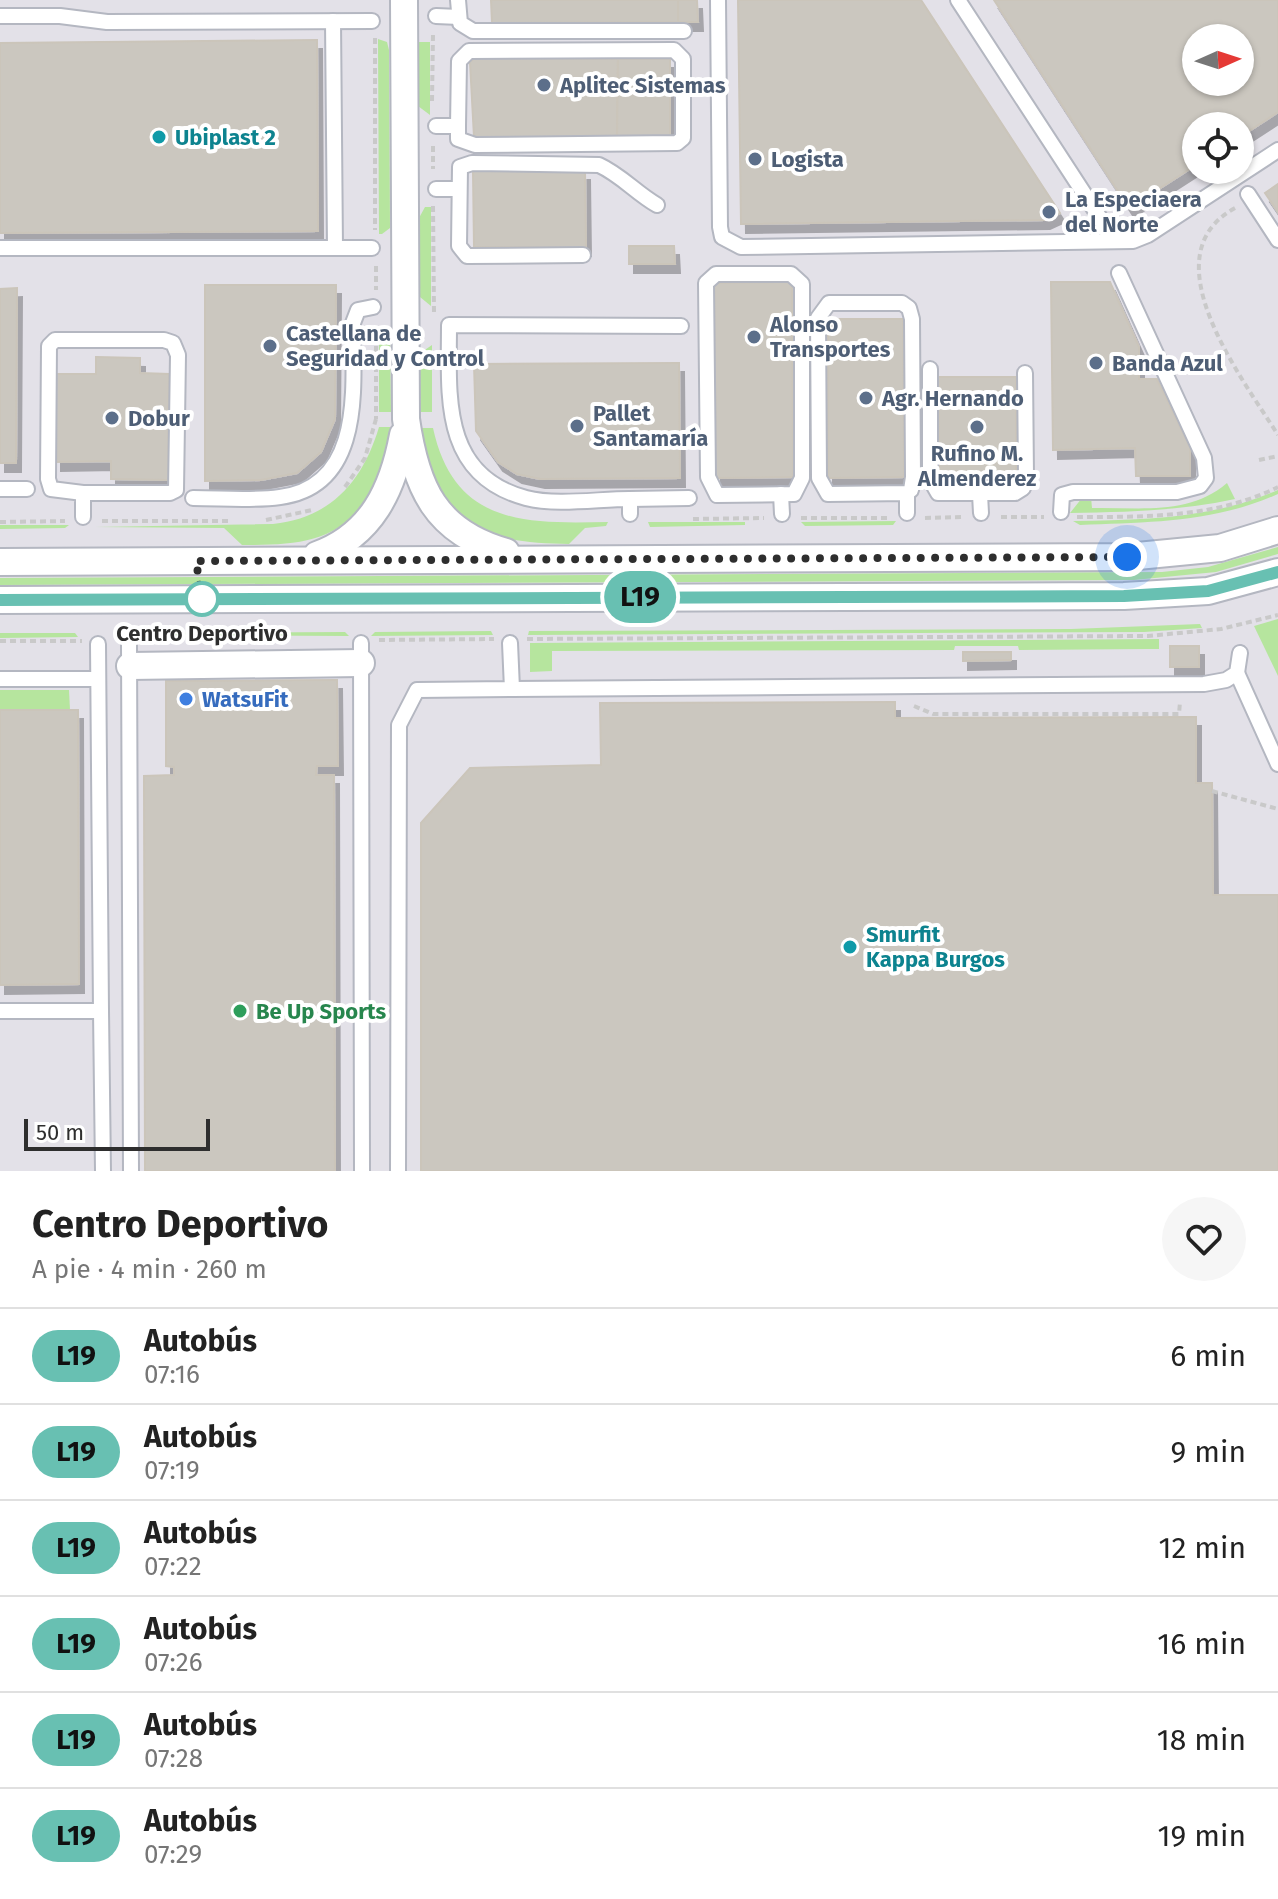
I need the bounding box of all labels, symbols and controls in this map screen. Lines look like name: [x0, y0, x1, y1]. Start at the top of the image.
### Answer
north arrow: [1182, 24, 1254, 96]
map controls: [1182, 24, 1254, 184]
place label: Aplitec Sistemas: [559, 72, 726, 99]
marker: Aplitec Sistemas: [535, 76, 553, 94]
button: locate: [1182, 112, 1254, 184]
place label: Ubiplast 2: [175, 124, 276, 151]
marker: Ubiplast 2: [150, 128, 168, 146]
place label: Logista: [771, 146, 844, 173]
marker: Logista: [746, 150, 764, 168]
place label: La Especiaera del Norte: [1065, 186, 1202, 238]
marker: La Especiaera del Norte: [1040, 203, 1058, 221]
place label: Alonso Transportes: [769, 311, 891, 363]
place label: Castellana de Seguridad y Control: [286, 320, 485, 372]
marker: Alonso Transportes: [745, 328, 763, 346]
marker: Castellana de Seguridad y Control: [261, 337, 279, 355]
place label: Banda Azul: [1112, 350, 1223, 377]
marker: Banda Azul: [1087, 354, 1105, 372]
place label: Agr. Hernando: [881, 385, 1024, 412]
marker: Agr. Hernando: [857, 389, 875, 407]
place label: Pallet Santamaría: [593, 400, 708, 452]
place label: Dobur: [128, 405, 190, 432]
marker: Dobur: [103, 409, 121, 427]
marker: Pallet Santamaría: [568, 417, 586, 435]
marker: Rufino M. Almenderez: [968, 418, 986, 436]
place label: Rufino M. Almenderez: [917, 440, 1036, 492]
your location: [1107, 537, 1147, 577]
line badge: L19: [594, 571, 686, 623]
text: L19: [620, 580, 660, 613]
marker: Centro Deportivo: [185, 582, 219, 616]
place label: Centro Deportivo: [116, 620, 288, 647]
place label: WatsuFit: [202, 686, 289, 713]
marker: WatsuFit: [177, 690, 195, 708]
place label: Smurfit Kappa Burgos: [866, 921, 1005, 973]
marker: Smurfit Kappa Burgos: [841, 938, 859, 956]
place label: Be Up Sports: [256, 998, 386, 1025]
marker: Be Up Sports: [231, 1002, 249, 1020]
scale bar: [24, 1115, 210, 1151]
text: 50 m: [36, 1119, 84, 1146]
button: heart: [1162, 1197, 1246, 1281]
text: Centro Deportivo: [32, 1201, 329, 1247]
text: A pie · 4 min · 260 m: [32, 1254, 267, 1285]
text: Autobús: [144, 1323, 257, 1359]
text: 6 min: [1170, 1338, 1246, 1374]
text: L19: [56, 1339, 96, 1372]
text: 07:16: [144, 1359, 200, 1390]
text: Autobús: [144, 1419, 257, 1455]
text: 9 min: [1171, 1434, 1246, 1470]
text: L19: [56, 1435, 96, 1468]
text: 07:19: [144, 1455, 200, 1486]
text: Autobús: [144, 1515, 257, 1551]
text: 12 min: [1158, 1530, 1246, 1566]
text: L19: [56, 1531, 96, 1564]
text: 07:22: [144, 1551, 202, 1582]
text: Autobús: [144, 1611, 257, 1647]
text: 16 min: [1157, 1626, 1246, 1662]
text: L19: [56, 1627, 96, 1660]
text: 07:26: [144, 1647, 203, 1678]
text: Autobús: [144, 1707, 257, 1743]
text: 18 min: [1157, 1722, 1246, 1758]
text: L19: [56, 1723, 96, 1756]
text: 07:28: [144, 1743, 203, 1774]
text: Autobús: [144, 1803, 257, 1839]
text: 19 min: [1158, 1818, 1246, 1854]
text: L19: [56, 1819, 96, 1852]
text: 07:29: [144, 1839, 202, 1870]

